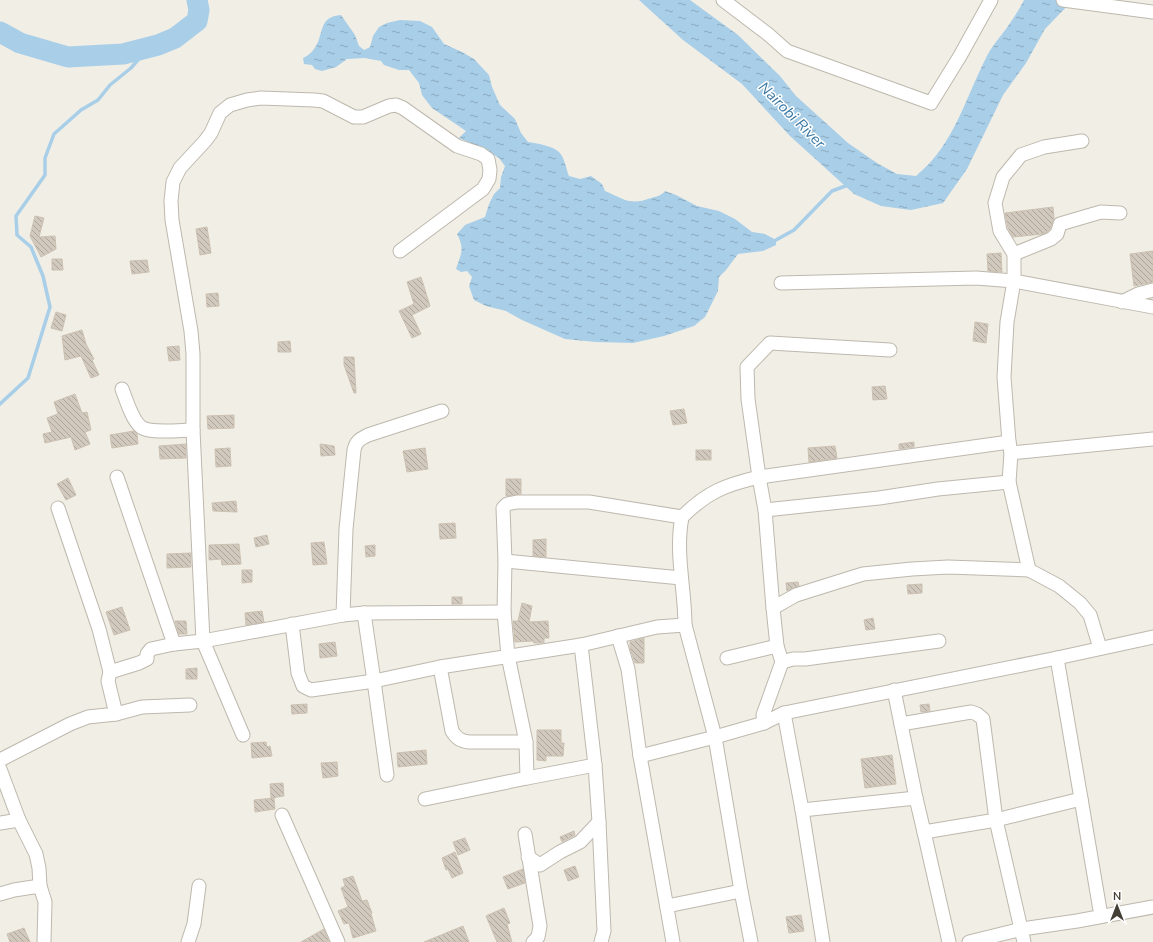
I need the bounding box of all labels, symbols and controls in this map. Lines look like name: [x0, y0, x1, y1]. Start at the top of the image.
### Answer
water label: Nairobi River: [754, 77, 830, 153]
north arrow: [1097, 886, 1137, 926]
text: N: [1113, 889, 1121, 904]

